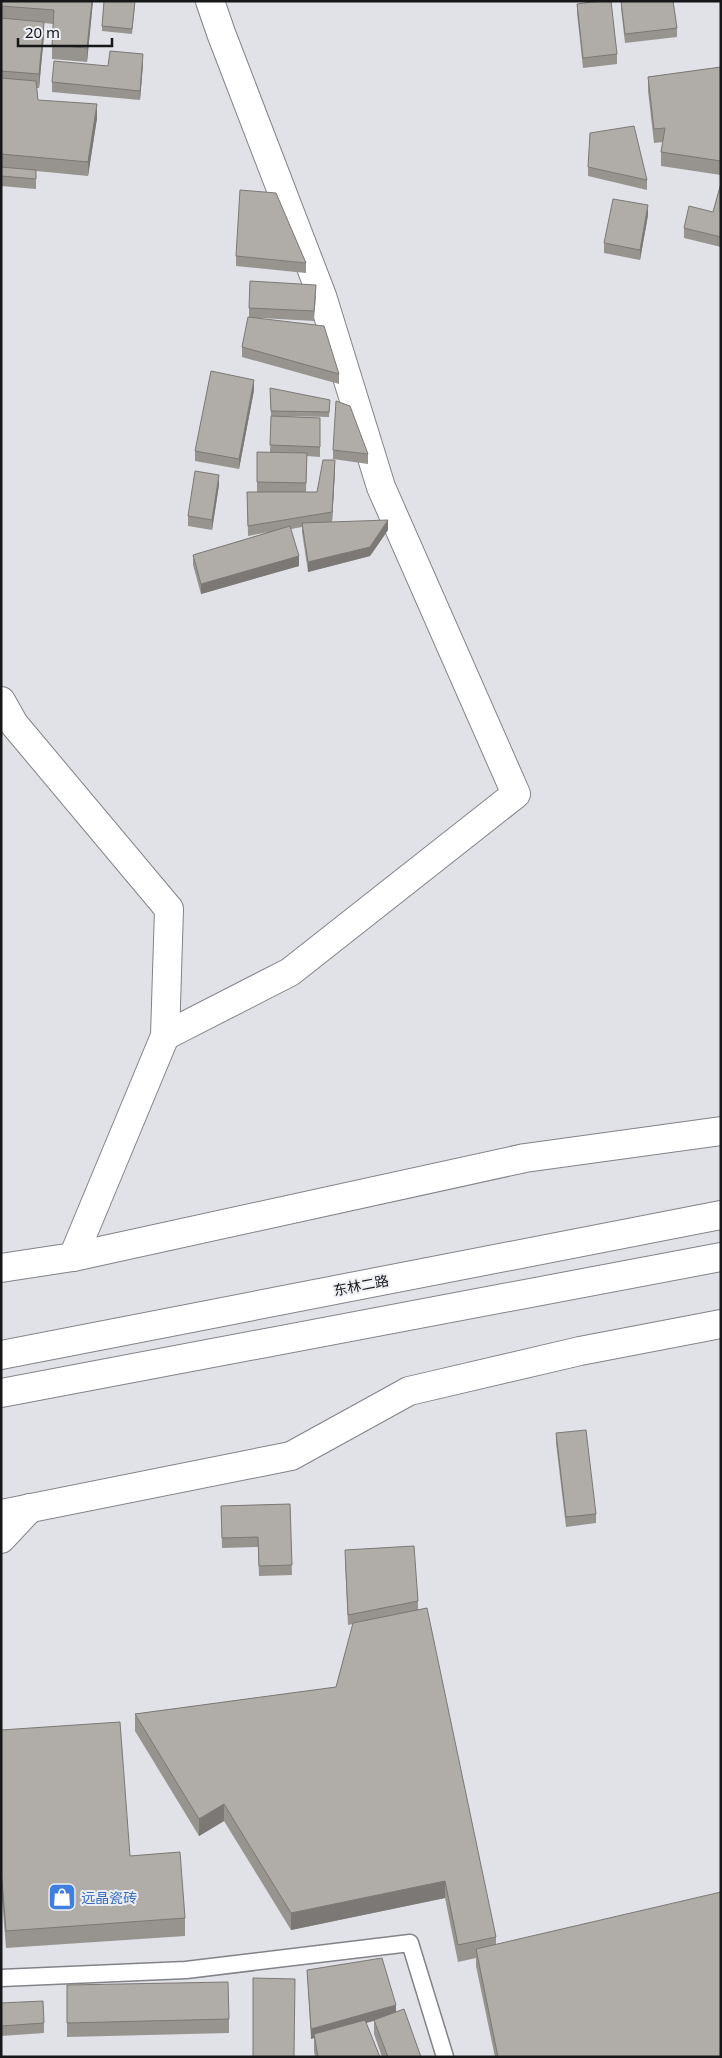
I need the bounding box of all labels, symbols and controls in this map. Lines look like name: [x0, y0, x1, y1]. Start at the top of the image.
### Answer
scale bar: [18, 15, 111, 47]
text: 20 m: [25, 22, 60, 42]
street label: 东林二路: [332, 1270, 390, 1300]
shop icon: 远晶瓷砖: [47, 1882, 77, 1912]
place label: 远晶瓷砖: [81, 1888, 137, 1907]

